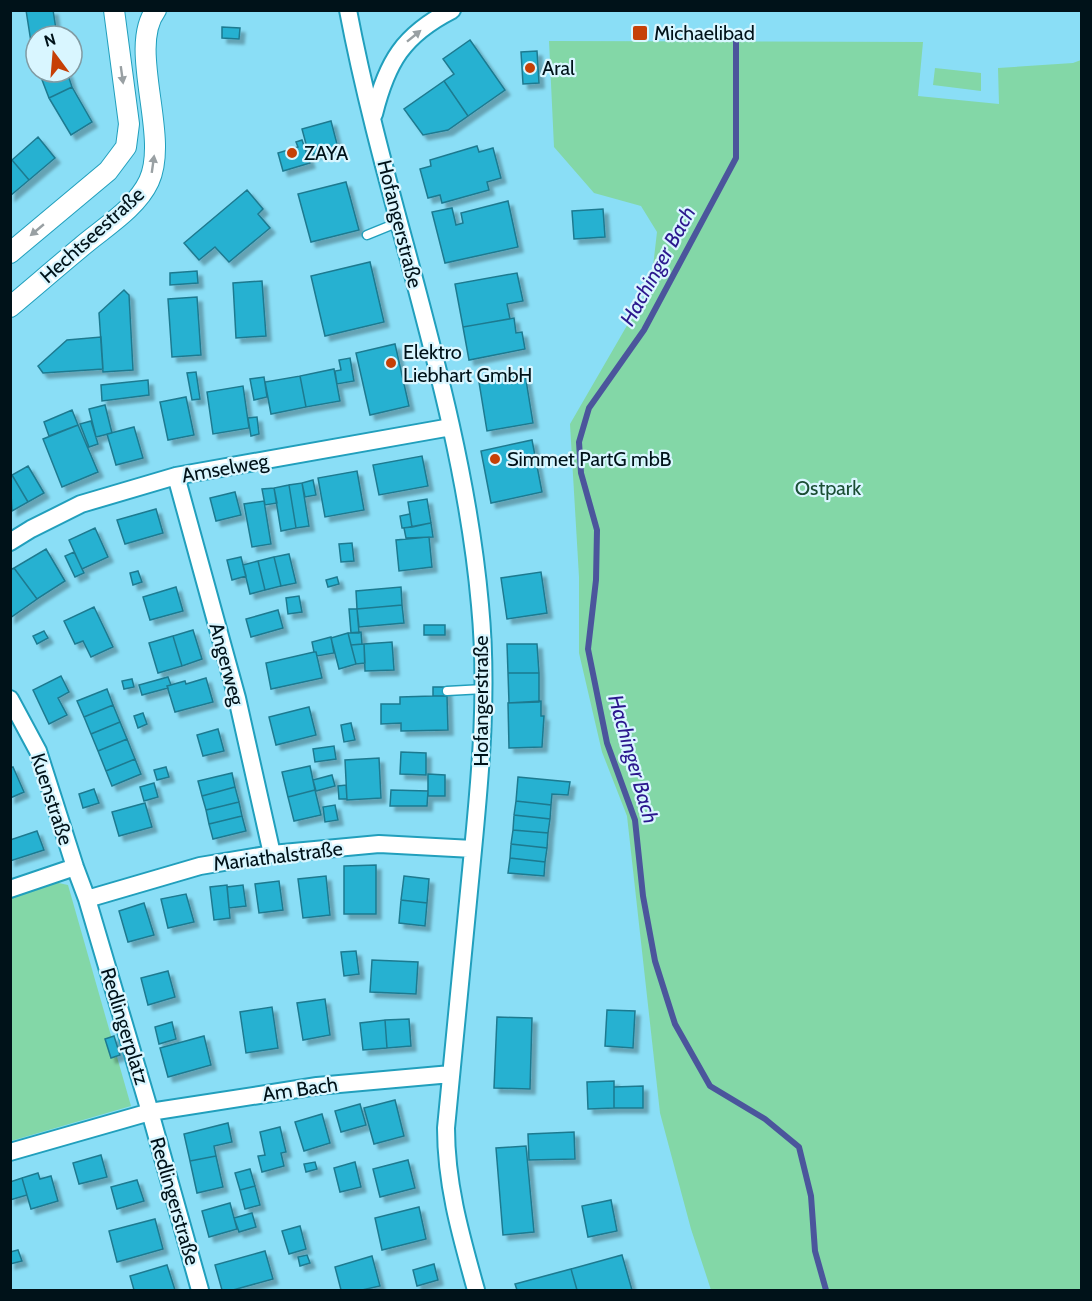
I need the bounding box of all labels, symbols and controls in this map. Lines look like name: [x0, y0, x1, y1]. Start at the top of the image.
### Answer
place label: Michaelibad: [654, 21, 755, 45]
north arrow: [24, 24, 84, 84]
marker: Michaelibad: [631, 24, 649, 42]
text: N: [42, 29, 58, 51]
one-way arrow: [406, 29, 422, 42]
place label: Aral: [542, 56, 575, 80]
marker: Aral: [523, 61, 537, 75]
one-way arrow: [117, 66, 126, 85]
place label: ZAYA: [304, 141, 349, 165]
marker: ZAYA: [285, 146, 299, 160]
one-way arrow: [148, 155, 157, 174]
street label: Hofangerstraße: [373, 158, 427, 290]
street label: Hechtseestraße: [35, 182, 149, 288]
water label: Hachinger Bach: [614, 202, 701, 330]
one-way arrow: [29, 224, 45, 237]
place label: Elektro Liebhart GmbH: [403, 340, 532, 387]
marker: Elektro Liebhart GmbH: [384, 356, 398, 370]
place label: Simmet PartG mbB: [507, 447, 671, 471]
street label: Amselweg: [180, 448, 271, 487]
marker: Simmet PartG mbB: [488, 452, 502, 466]
park label: Ostpark: [795, 476, 861, 500]
street label: Angerweg: [204, 620, 250, 709]
street label: Hofangerstraße: [469, 635, 493, 767]
water label: Hachinger Bach: [603, 692, 664, 826]
street label: Kuenstraße: [26, 750, 78, 848]
street label: Mariathalstraße: [212, 836, 344, 876]
street label: Redlingerplatz: [96, 965, 154, 1087]
street label: Am Bach: [261, 1072, 339, 1106]
street label: Redlingerstraße: [145, 1134, 205, 1268]

